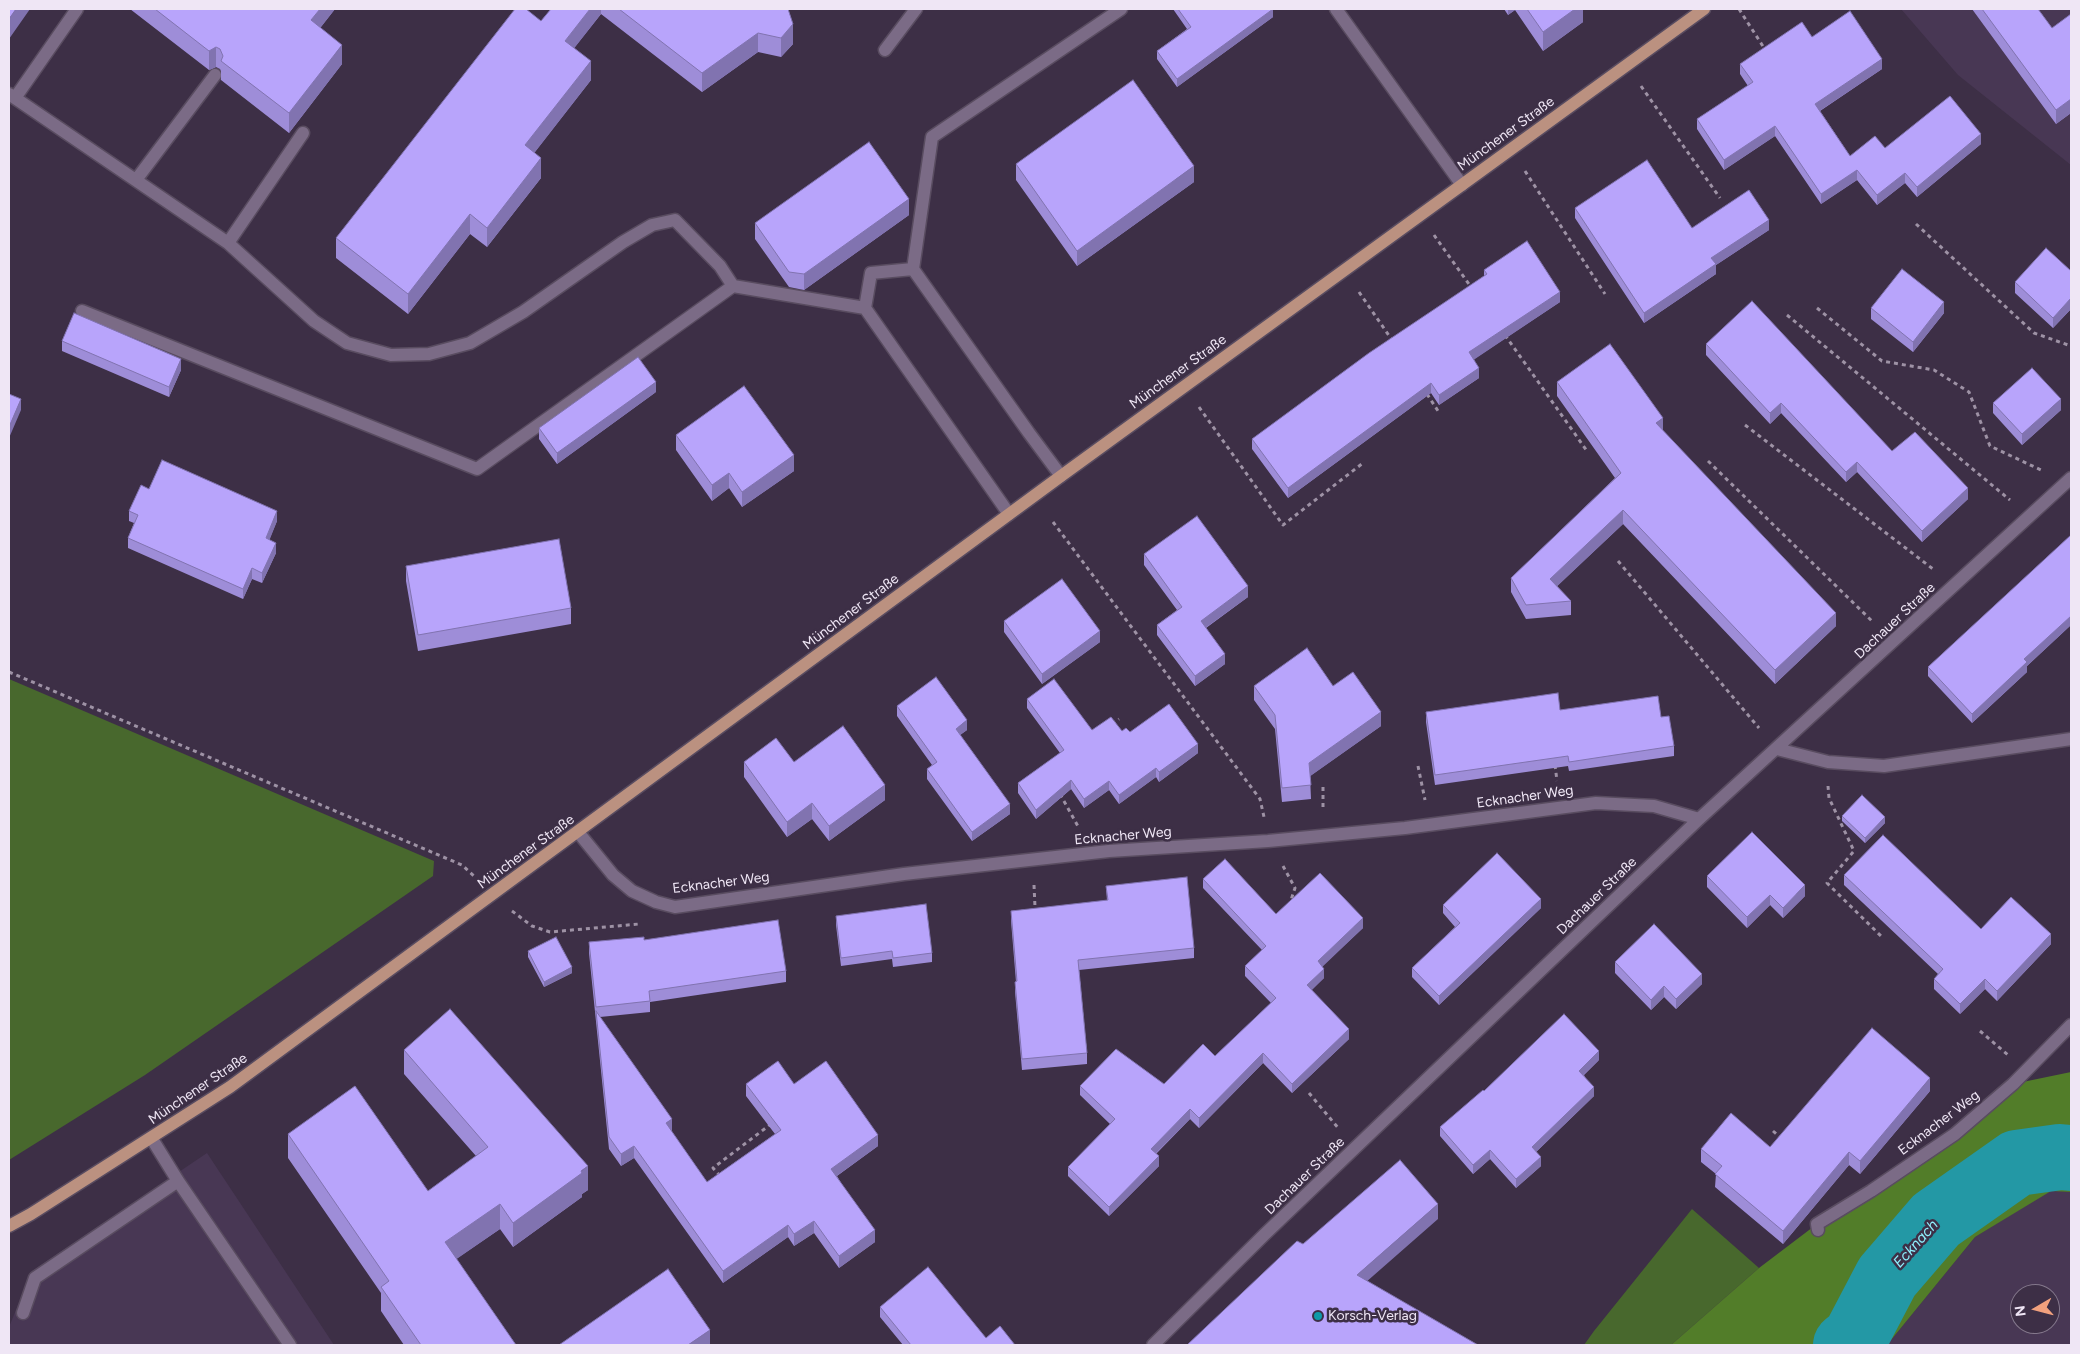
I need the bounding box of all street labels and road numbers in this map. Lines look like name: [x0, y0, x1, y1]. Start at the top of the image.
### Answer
street label: Münchener Straße: [1454, 93, 1558, 175]
street label: Münchener Straße: [1126, 331, 1230, 413]
street label: Münchener Straße: [800, 571, 902, 653]
street label: Dachauer Straße: [1851, 579, 1939, 663]
street label: Ecknacher Weg: [1476, 782, 1574, 812]
street label: Münchener Straße: [474, 811, 578, 893]
street label: Ecknacher Weg: [1074, 823, 1172, 849]
street label: Dachauer Straße: [1554, 854, 1640, 938]
street label: Ecknacher Weg: [672, 869, 770, 897]
street label: Münchener Straße: [145, 1050, 251, 1128]
street label: Ecknacher Weg: [1895, 1087, 1983, 1159]
street label: Dachauer Straße: [1262, 1134, 1348, 1218]

